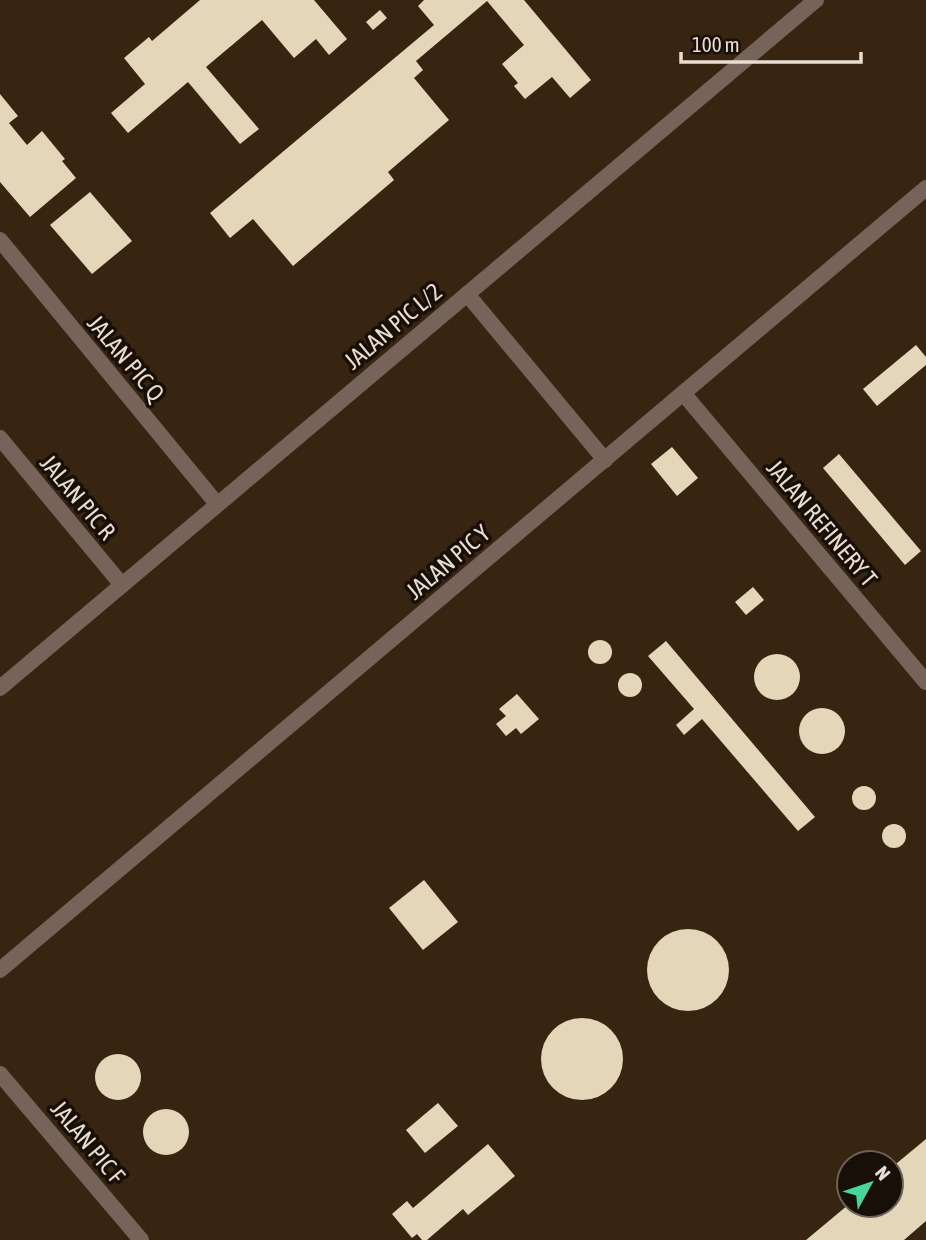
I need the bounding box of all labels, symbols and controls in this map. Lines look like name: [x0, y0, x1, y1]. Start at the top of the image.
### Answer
scale bar: [681, 21, 861, 65]
text: 100 m: [692, 32, 740, 56]
street label: JALAN PIC L/2: [339, 278, 447, 374]
street label: JALAN PIC Q: [82, 310, 170, 407]
street label: JALAN PIC R: [35, 449, 121, 545]
street label: JALAN REFINERY T: [761, 454, 883, 592]
street label: JALAN PIC Y: [401, 519, 495, 605]
street label: JALAN PIC F: [46, 1095, 131, 1189]
north arrow: [835, 1149, 905, 1219]
text: N: [871, 1162, 895, 1184]

